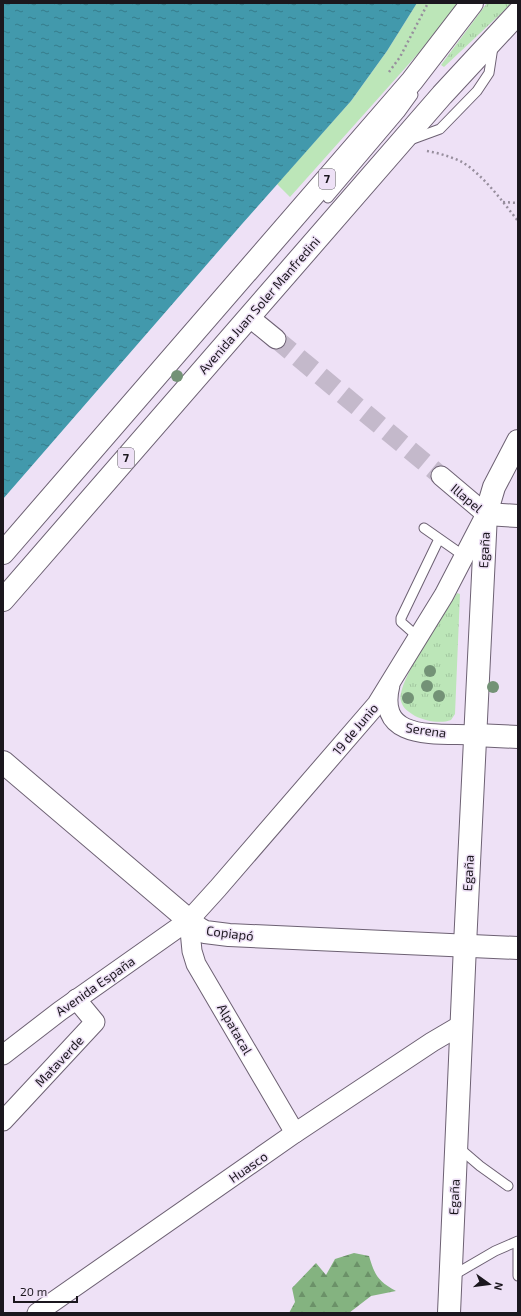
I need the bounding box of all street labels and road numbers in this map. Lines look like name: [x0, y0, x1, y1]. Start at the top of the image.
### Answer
road number: 7: [319, 169, 335, 189]
street label: Avenida Juan Soler Manfredini: [195, 233, 323, 377]
road number: 7: [118, 448, 134, 468]
street label: Illapel: [448, 480, 486, 516]
street label: Egaña: [475, 531, 493, 569]
street label: 19 de Junio: [329, 700, 381, 758]
street label: Serena: [405, 719, 447, 741]
street label: Egaña: [459, 854, 477, 892]
street label: Copiapó: [205, 922, 255, 944]
street label: Avenida España: [52, 953, 138, 1019]
street label: Alpatacal: [214, 1001, 256, 1057]
street label: Mataverde: [31, 1032, 87, 1090]
street label: Huasco: [226, 1148, 270, 1186]
street label: Egaña: [445, 1179, 463, 1215]

